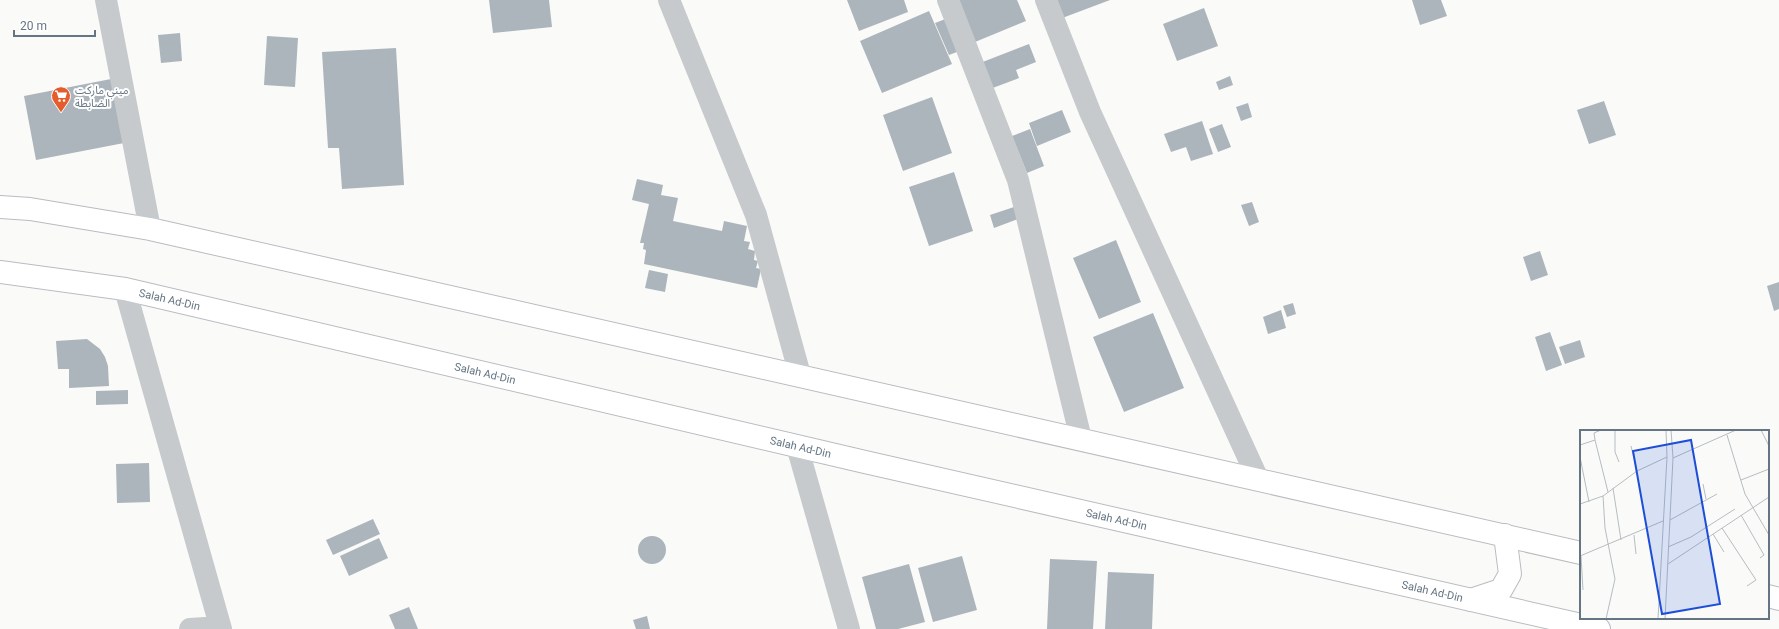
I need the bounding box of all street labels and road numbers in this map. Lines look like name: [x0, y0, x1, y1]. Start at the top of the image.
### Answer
street label: Salah Ad-Din: [138, 286, 201, 313]
street label: Salah Ad-Din: [453, 360, 517, 387]
street label: Salah Ad-Din: [769, 434, 832, 461]
street label: Salah Ad-Din: [1084, 506, 1148, 533]
street label: Salah Ad-Din: [1400, 578, 1464, 605]

